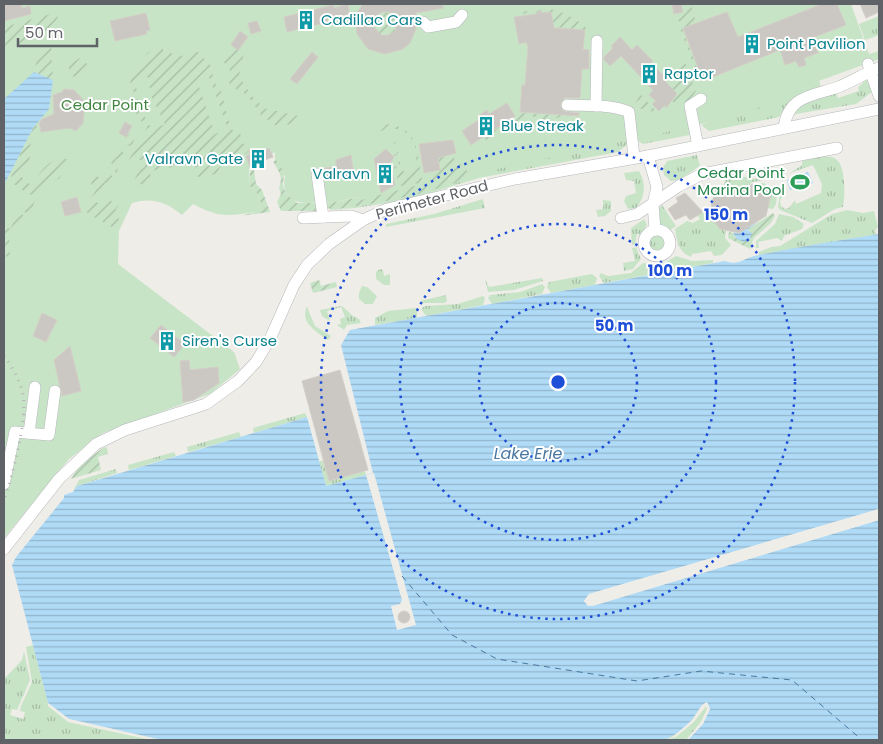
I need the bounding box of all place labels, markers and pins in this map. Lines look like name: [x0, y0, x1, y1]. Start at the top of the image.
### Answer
building icon: Cadillac Cars: [295, 9, 317, 31]
place label: Cadillac Cars: [321, 9, 422, 30]
building icon: Point Pavilion: [741, 33, 763, 55]
place label: Point Pavilion: [767, 33, 866, 54]
building icon: Raptor: [638, 63, 660, 85]
place label: Raptor: [664, 63, 714, 84]
building icon: Blue Streak: [475, 115, 497, 137]
place label: Blue Streak: [501, 115, 584, 136]
place label: Valravn Gate: [145, 148, 243, 169]
building icon: Valravn Gate: [247, 148, 269, 170]
place label: Cedar Point Marina Pool: [697, 162, 785, 200]
place label: Valravn: [312, 163, 370, 184]
building icon: Valravn: [374, 163, 396, 185]
sports icon: Cedar Point Marina Pool: [789, 171, 811, 193]
building icon: Siren's Curse: [156, 330, 178, 352]
place label: Siren's Curse: [182, 330, 277, 351]
centre of rings: [549, 373, 567, 391]

